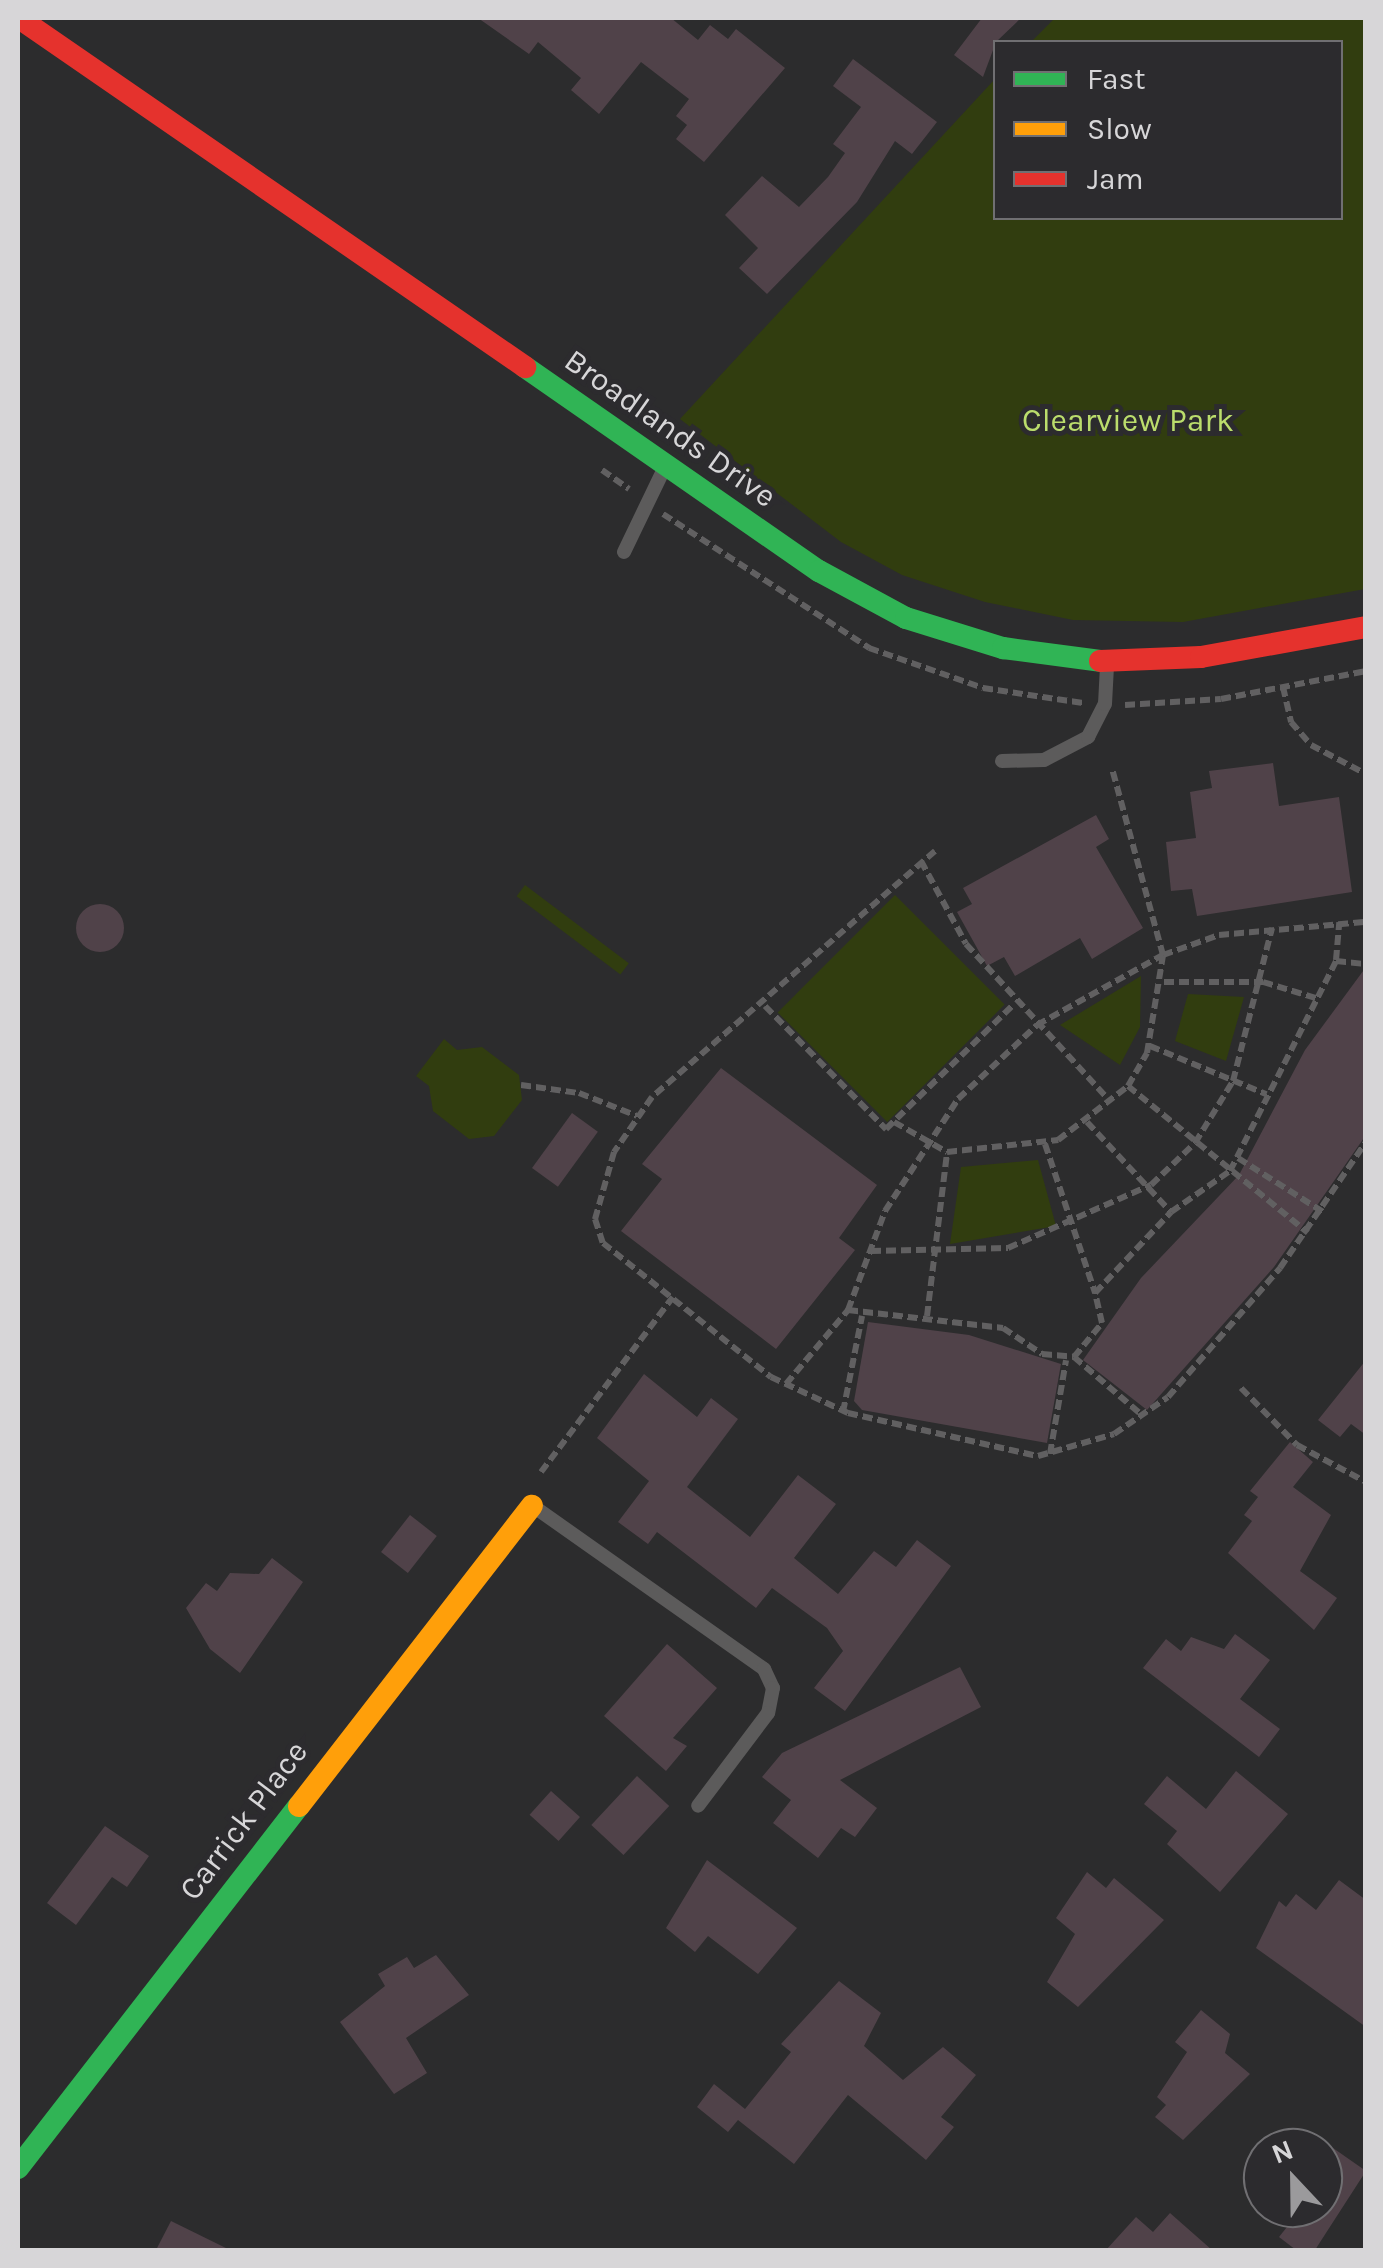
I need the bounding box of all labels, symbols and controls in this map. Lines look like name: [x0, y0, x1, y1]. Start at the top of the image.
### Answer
legend: [993, 40, 1343, 220]
text: Fast: [1087, 61, 1146, 97]
text: Slow: [1087, 111, 1152, 147]
text: Jam: [1087, 161, 1144, 197]
street label: Broadlands Drive: [557, 342, 783, 516]
park label: Clearview Park: [1022, 402, 1234, 440]
street label: Carrick Place: [172, 1734, 316, 1908]
north arrow: [1243, 2128, 1343, 2228]
text: N: [1267, 2133, 1298, 2171]

